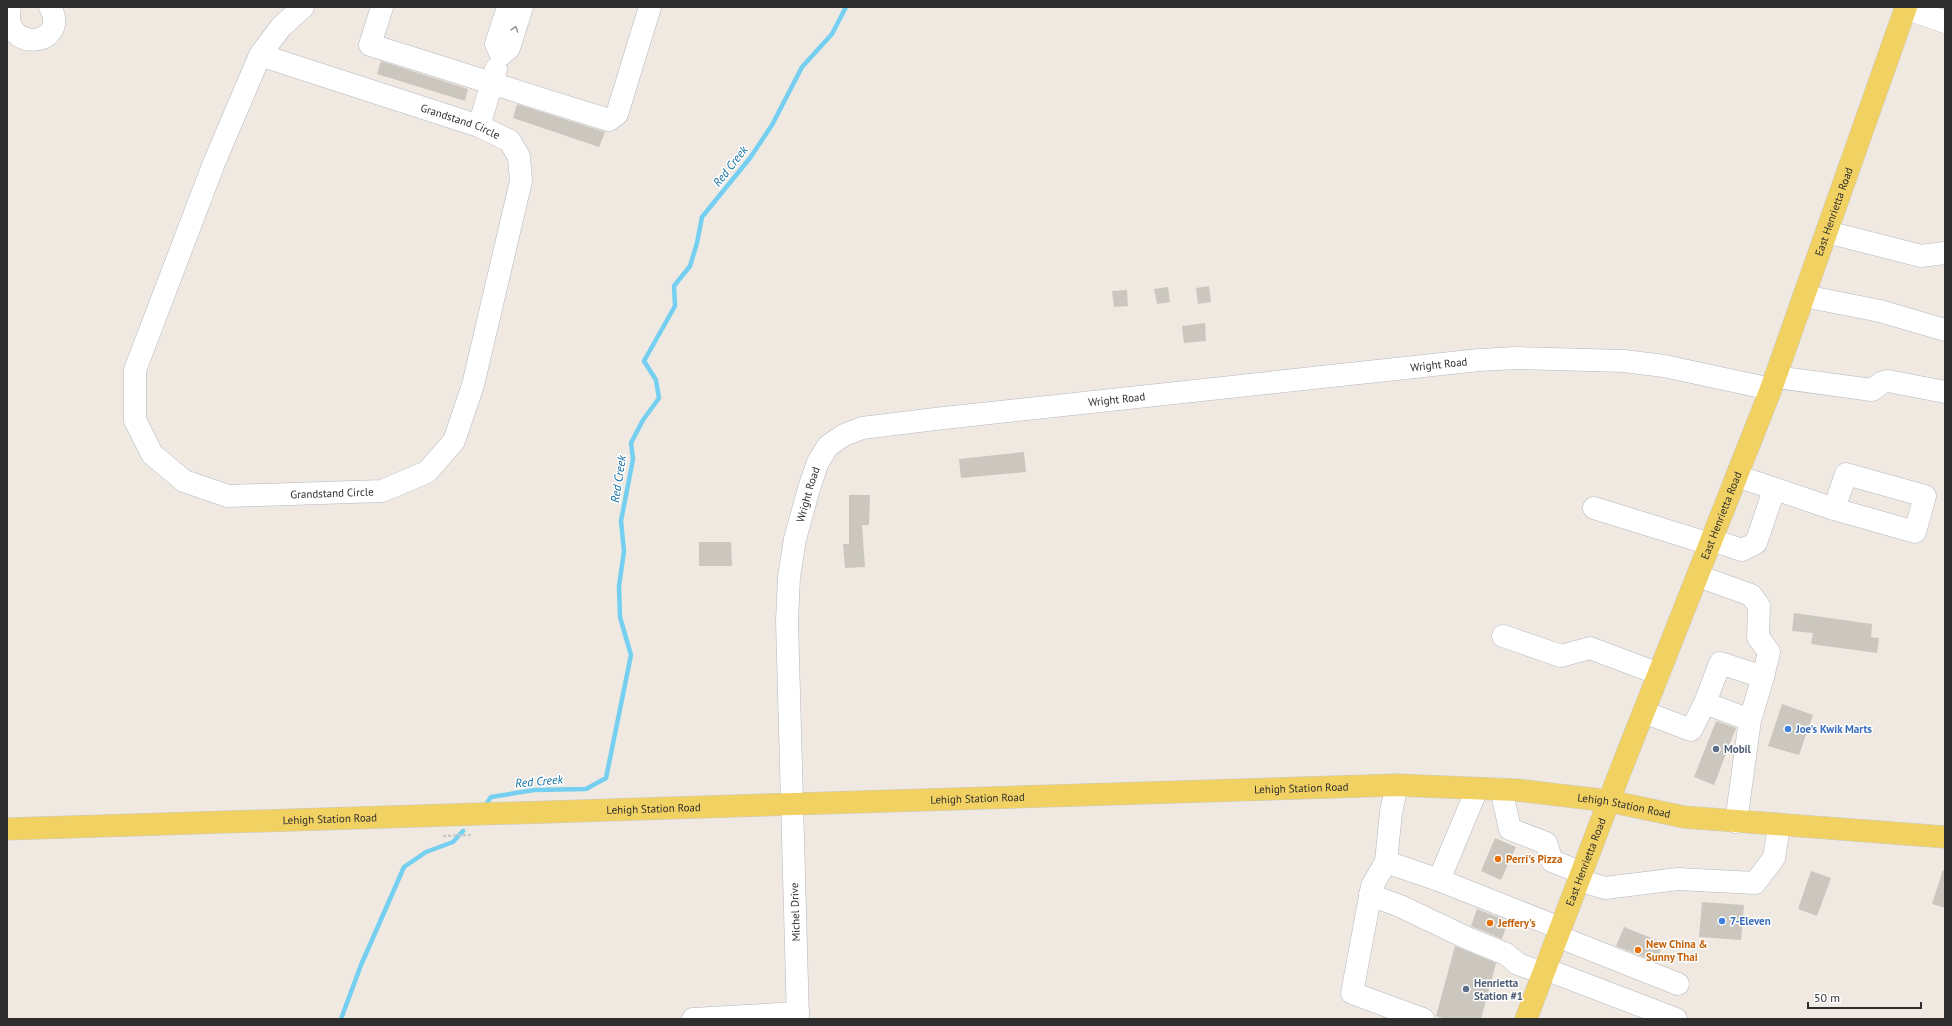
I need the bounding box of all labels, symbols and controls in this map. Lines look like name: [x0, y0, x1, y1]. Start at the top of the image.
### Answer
one-way arrow: [510, 26, 519, 33]
street label: Grandstand Circle: [419, 101, 503, 142]
water label: Red Creek: [709, 142, 751, 189]
street label: East Henrietta Road: [1812, 165, 1856, 258]
street label: Wright Road: [1410, 354, 1468, 374]
street label: Wright Road: [1087, 389, 1146, 409]
water label: Red Creek: [607, 454, 629, 504]
street label: Wright Road: [793, 465, 823, 524]
street label: East Henrietta Road: [1698, 469, 1745, 561]
street label: Grandstand Circle: [290, 485, 374, 501]
place label: Joe's Kwik Marts: [1795, 722, 1872, 736]
marker: Joe's Kwik Marts: [1783, 724, 1793, 734]
place label: Mobil: [1724, 742, 1752, 756]
marker: Mobil: [1711, 744, 1721, 754]
water label: Red Creek: [515, 771, 564, 791]
street label: Lehigh Station Road: [1254, 780, 1349, 797]
street label: Lehigh Station Road: [930, 790, 1025, 807]
street label: Lehigh Station Road: [1577, 790, 1672, 821]
street label: Lehigh Station Road: [606, 800, 701, 817]
street label: Lehigh Station Road: [282, 810, 377, 827]
street label: East Henrietta Road: [1563, 816, 1609, 908]
place label: Perri's Pizza: [1506, 852, 1562, 866]
marker: Perri's Pizza: [1493, 854, 1503, 864]
street label: Michel Drive: [787, 882, 803, 942]
place label: 7-Eleven: [1730, 914, 1771, 928]
place label: Jeffery's: [1497, 916, 1536, 930]
marker: 7-Eleven: [1717, 916, 1727, 926]
marker: Jeffery's: [1485, 918, 1495, 928]
place label: New China & Sunny Thai: [1646, 937, 1707, 964]
marker: New China & Sunny Thai: [1633, 945, 1643, 955]
place label: Henrietta Station #1: [1474, 976, 1523, 1003]
marker: Henrietta Station #1: [1461, 984, 1471, 994]
scale bar: [1808, 984, 1921, 1010]
text: 50 m: [1814, 990, 1840, 1005]

